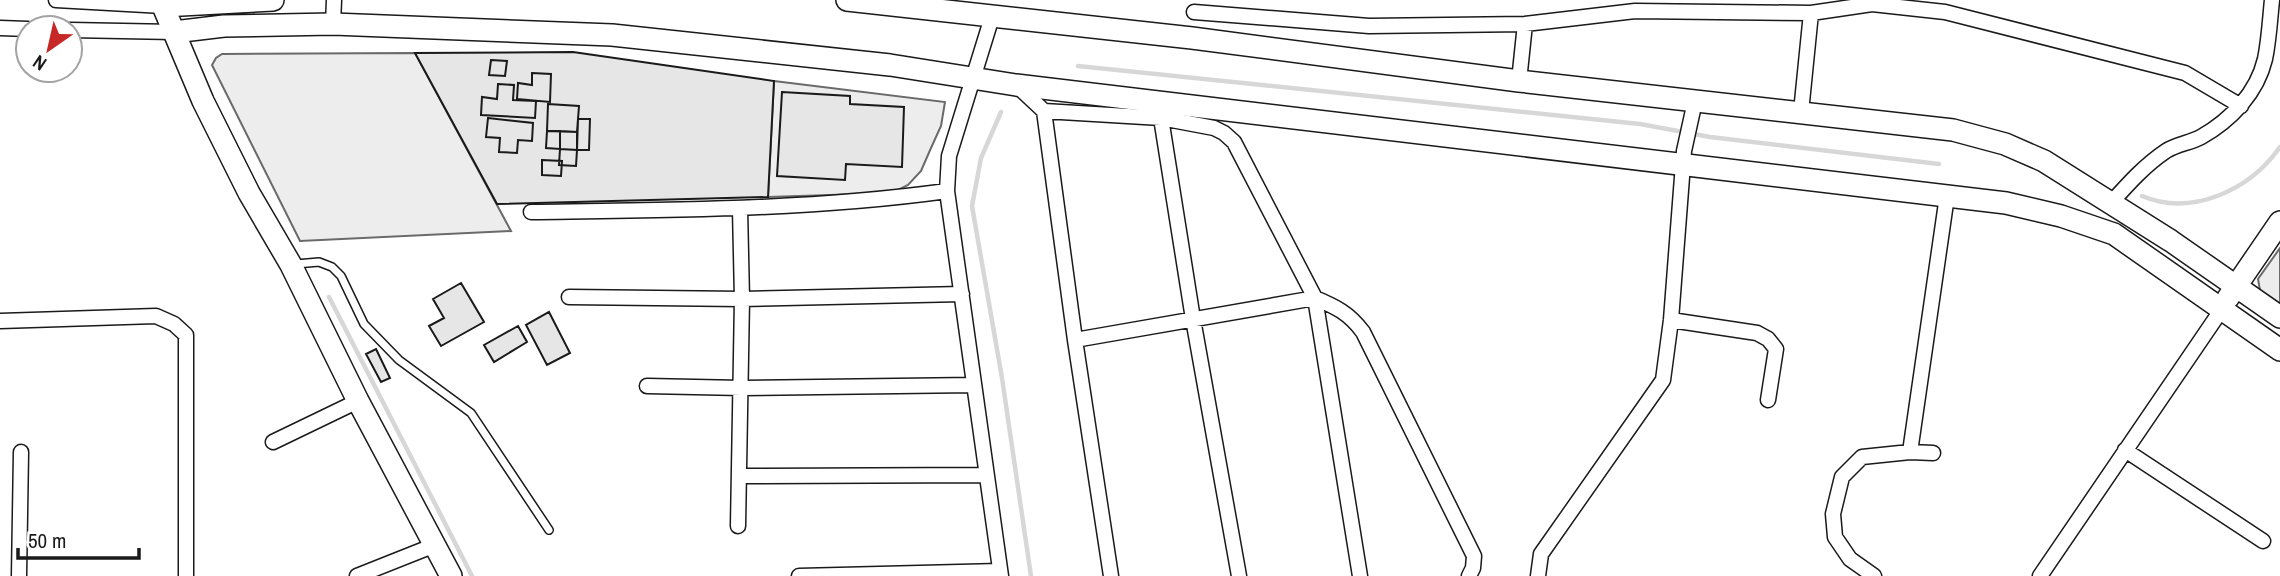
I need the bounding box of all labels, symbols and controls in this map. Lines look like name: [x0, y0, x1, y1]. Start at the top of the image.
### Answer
north arrow: [14, 14, 84, 84]
text: N: [28, 49, 51, 77]
scale bar: [18, 516, 138, 560]
text: 50 m: [28, 526, 66, 555]

